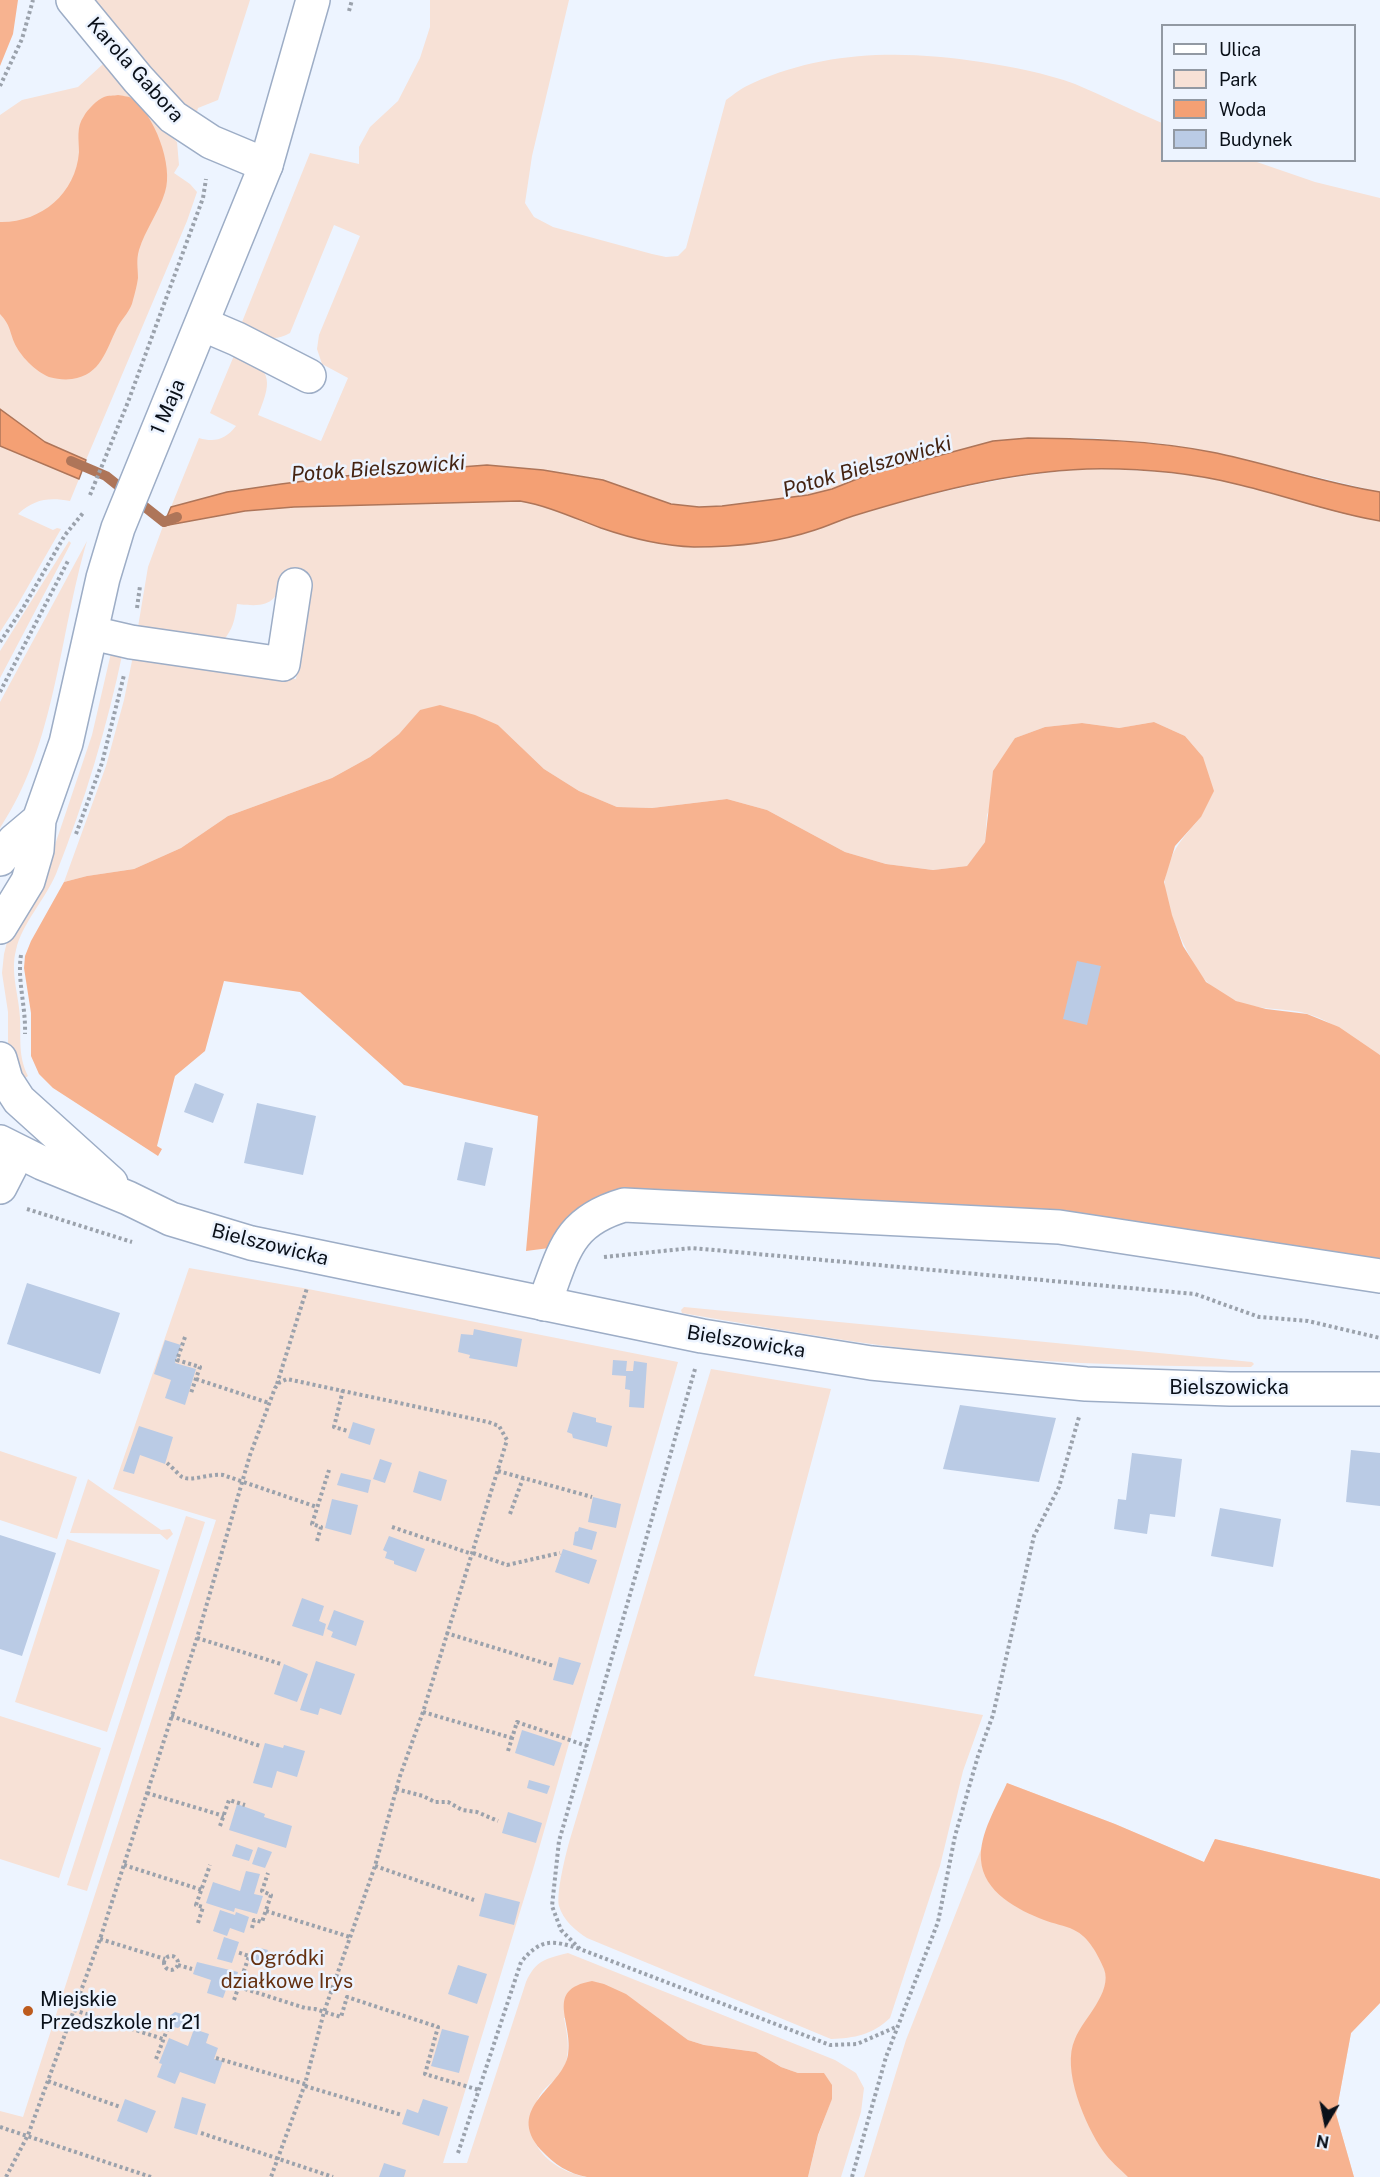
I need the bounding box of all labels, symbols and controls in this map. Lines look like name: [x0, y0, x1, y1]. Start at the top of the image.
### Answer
street label: Karola Gabora: [82, 13, 188, 127]
legend: [1161, 24, 1356, 162]
text: Ulica: [1219, 39, 1261, 60]
text: Park: [1219, 69, 1257, 90]
text: Woda: [1219, 99, 1266, 120]
text: Budynek: [1219, 129, 1293, 150]
street label: 1 Maja: [146, 376, 190, 438]
water label: Potok Bielszowicki: [780, 431, 954, 503]
water label: Potok Bielszowicki: [290, 450, 466, 488]
street label: Bielszowicka: [209, 1219, 331, 1271]
street label: Bielszowicka: [685, 1321, 807, 1363]
street label: Bielszowicka: [1169, 1376, 1289, 1400]
park label: Ogródki działkowe Irys: [221, 1947, 353, 1994]
place label: Miejskie Przedszkole nr 21: [40, 1988, 201, 2035]
marker: Miejskie Przedszkole nr 21: [21, 2004, 35, 2018]
north arrow: [1296, 2093, 1356, 2153]
text: N: [1315, 2131, 1331, 2152]

